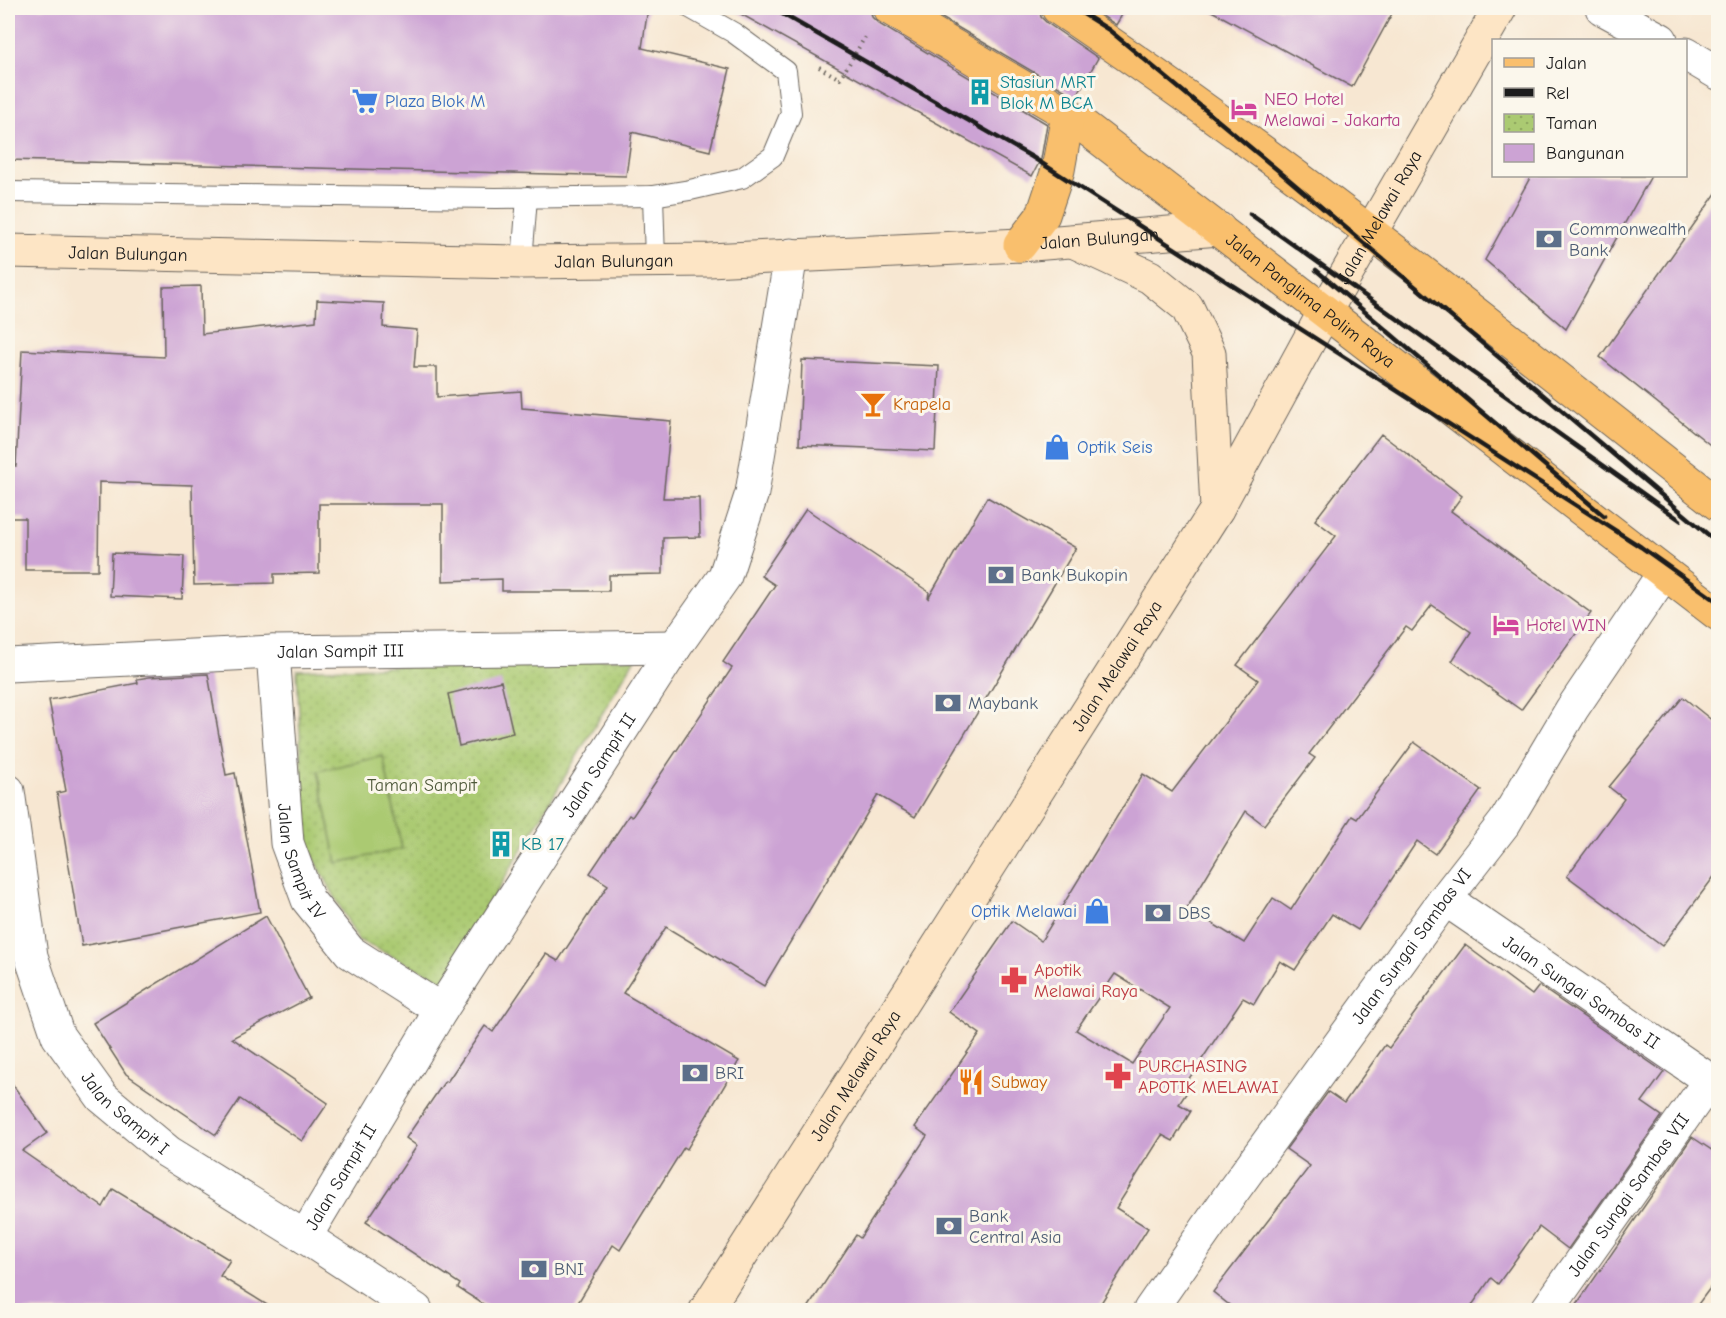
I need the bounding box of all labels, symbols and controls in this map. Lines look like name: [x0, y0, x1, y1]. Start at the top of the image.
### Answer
legend: [1492, 39, 1687, 177]
text: Jalan: [1546, 53, 1587, 74]
place label: Stasiun MRT Blok M BCA: [1000, 72, 1096, 114]
building icon: Stasiun MRT Blok M BCA: [965, 77, 995, 107]
text: Rel: [1546, 83, 1569, 104]
supermarket icon: Plaza Blok M: [350, 86, 380, 116]
place label: NEO Hotel Melawai - Jakarta: [1264, 89, 1401, 131]
place label: Plaza Blok M: [385, 91, 485, 112]
hotel icon: NEO Hotel Melawai - Jakarta: [1229, 94, 1259, 124]
text: Taman: [1546, 113, 1597, 134]
text: Bangunan: [1546, 143, 1624, 164]
street label: Jalan Melawai Raya: [1333, 147, 1427, 288]
place label: Commonwealth Bank: [1569, 219, 1686, 261]
street label: Jalan Bulungan: [1039, 224, 1159, 254]
bank icon: Commonwealth Bank: [1534, 224, 1564, 254]
street label: Jalan Panglima Polim Raya: [1221, 229, 1399, 373]
street label: Jalan Bulungan: [68, 242, 188, 266]
street label: Jalan Bulungan: [554, 250, 674, 273]
bar icon: Krapela: [858, 389, 888, 419]
place label: Krapela: [893, 394, 951, 415]
shop icon: Optik Seis: [1042, 432, 1072, 462]
place label: Optik Seis: [1077, 437, 1152, 458]
bank icon: Bank Bukopin: [986, 560, 1016, 590]
place label: Bank Bukopin: [1021, 565, 1128, 586]
street label: Jalan Melawai Raya: [1068, 597, 1167, 735]
hotel icon: Hotel WIN: [1491, 610, 1521, 640]
place label: Hotel WIN: [1526, 615, 1606, 636]
street label: Jalan Sampit III: [277, 640, 404, 663]
bank icon: Maybank: [933, 688, 963, 718]
place label: Maybank: [968, 693, 1038, 714]
street label: Jalan Sampit II: [558, 709, 641, 821]
park label: Taman Sampit: [367, 775, 478, 796]
street label: Jalan Sampit IV: [273, 803, 330, 924]
building icon: KB 17: [486, 829, 516, 859]
place label: KB 17: [521, 834, 564, 855]
street label: Jalan Sungai Sambas VI: [1348, 864, 1476, 1028]
shop icon: Optik Melawai: [1082, 896, 1112, 926]
bank icon: DBS: [1143, 898, 1173, 928]
place label: Optik Melawai: [971, 901, 1077, 922]
place label: DBS: [1178, 903, 1210, 924]
street label: Jalan Sungai Sambas II: [1498, 932, 1663, 1054]
place label: Apotik Melawai Raya: [1034, 960, 1138, 1002]
pharmacy icon: Apotik Melawai Raya: [999, 965, 1029, 995]
street label: Jalan Melawai Raya: [807, 1007, 905, 1145]
place label: PURCHASING APOTIK MELAWAI: [1138, 1056, 1279, 1098]
bank icon: BRI: [680, 1058, 710, 1088]
pharmacy icon: PURCHASING APOTIK MELAWAI: [1103, 1061, 1133, 1091]
place label: BRI: [715, 1063, 744, 1084]
restaurant icon: Subway: [956, 1067, 986, 1097]
street label: Jalan Sampit I: [76, 1068, 173, 1159]
place label: Subway: [991, 1072, 1048, 1093]
street label: Jalan Sungai Sambas VII: [1564, 1110, 1694, 1281]
street label: Jalan Sampit II: [302, 1120, 381, 1234]
place label: Bank Central Asia: [969, 1206, 1062, 1248]
bank icon: Bank Central Asia: [934, 1211, 964, 1241]
bank icon: BNI: [519, 1254, 549, 1284]
place label: BNI: [554, 1259, 584, 1280]

